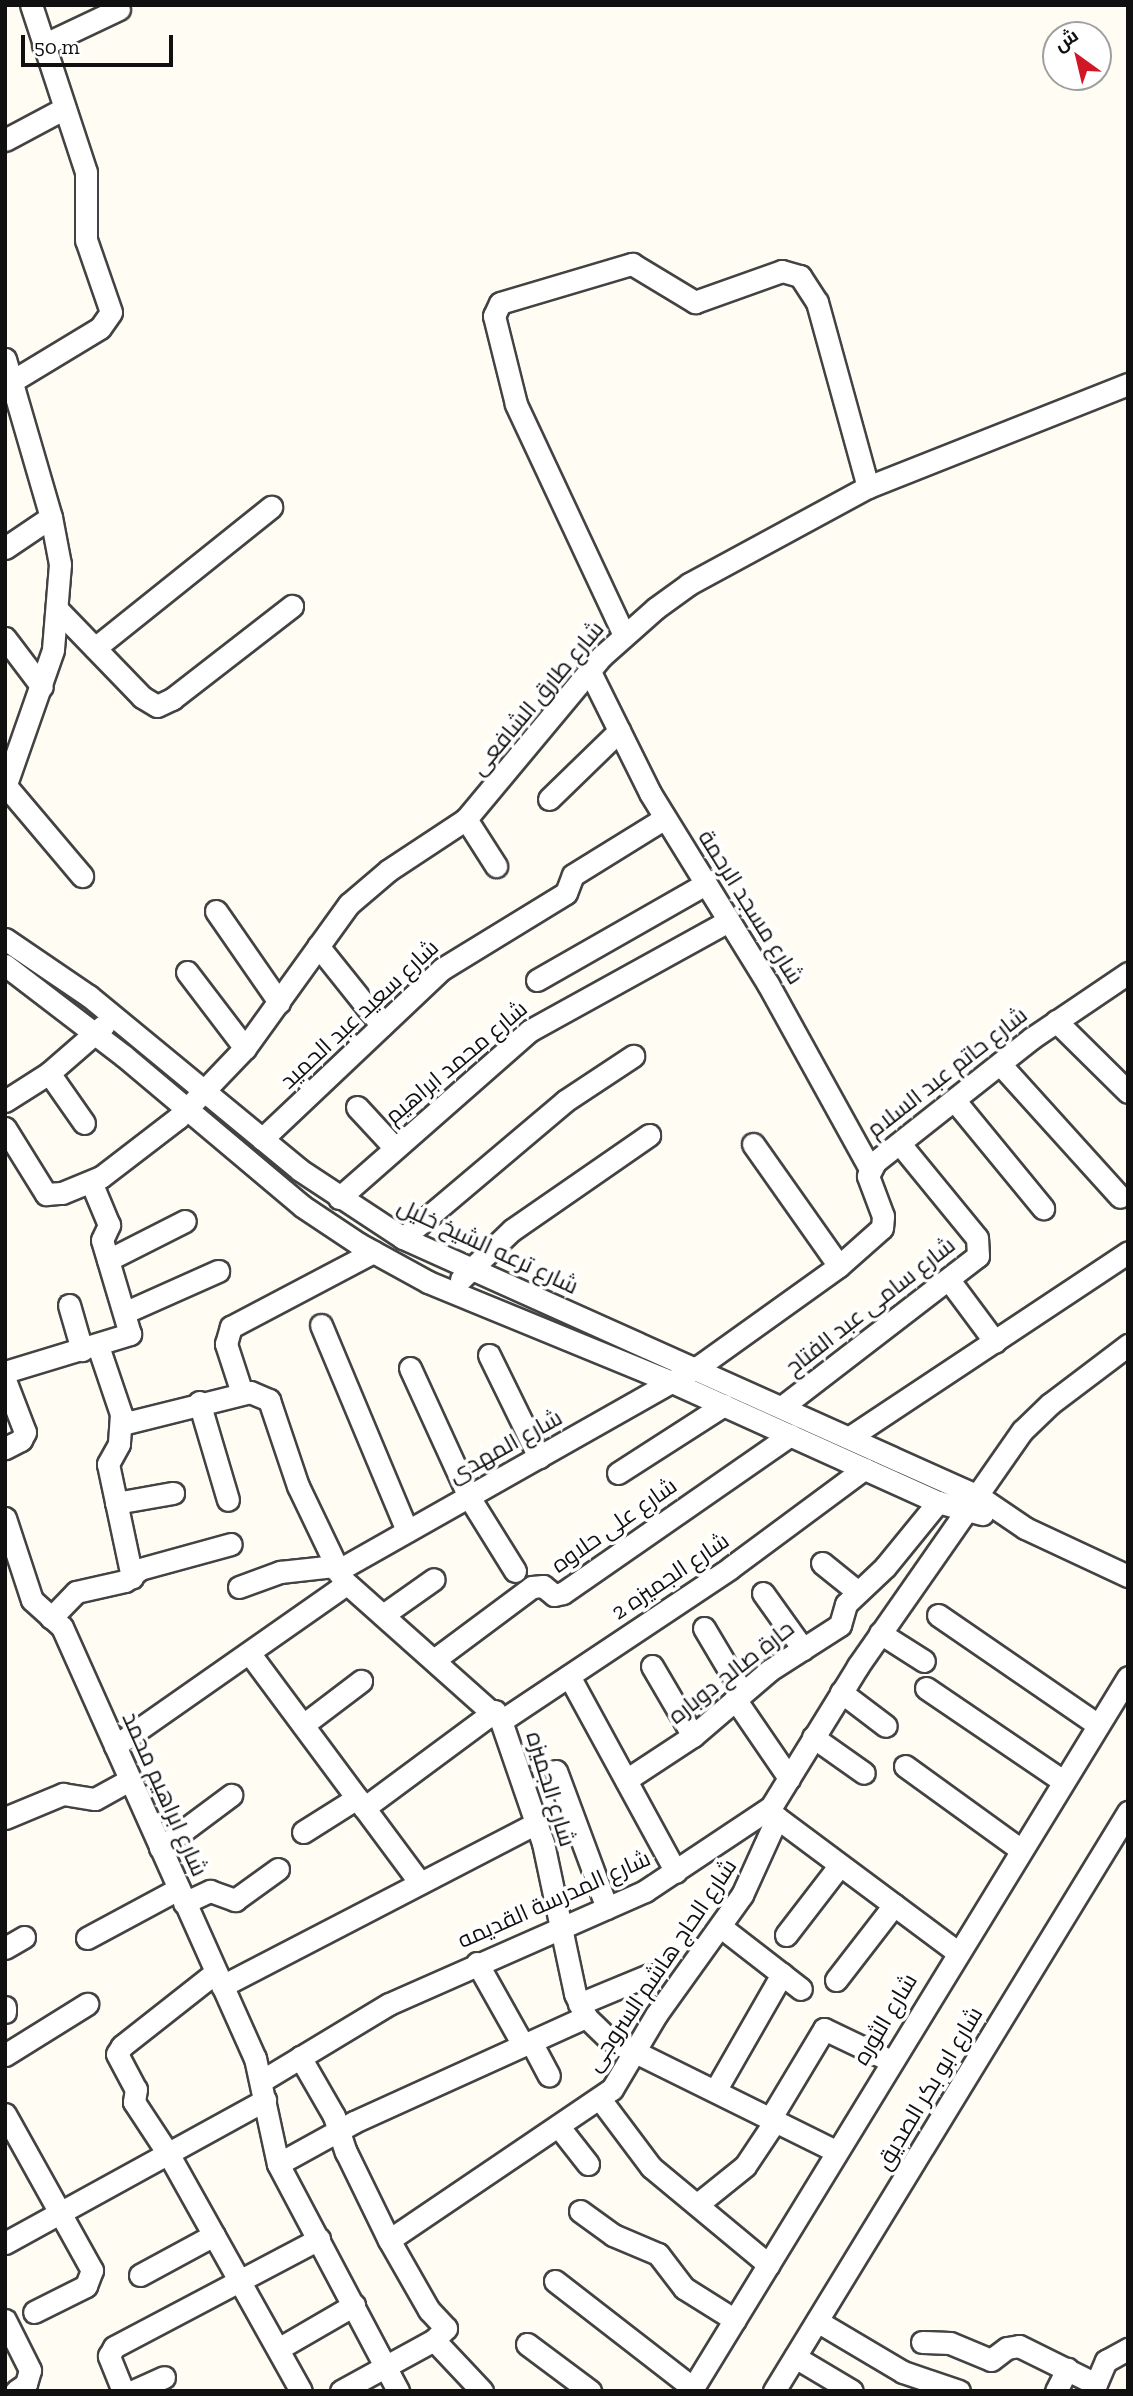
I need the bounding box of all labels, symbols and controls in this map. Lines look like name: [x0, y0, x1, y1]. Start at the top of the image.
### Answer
scale bar: [24, 21, 177, 65]
north arrow: [1042, 21, 1112, 91]
text: ش: [1050, 23, 1083, 56]
text: 50 m: [34, 34, 80, 59]
street label: شارع طارق الشافعى: [464, 615, 610, 781]
street label: شارع مسجد الرحمة: [692, 825, 810, 989]
street label: شارع سعيد عبد الحميد: [274, 933, 444, 1095]
street label: شارع محمد ابراهيم: [379, 995, 533, 1129]
street label: شارع حاتم عبد السلام: [861, 1001, 1033, 1143]
street label: شارع ترعه الشيخ خليل: [393, 1192, 583, 1300]
street label: شارع سامى عبد الفتاح: [780, 1231, 960, 1381]
street label: شارع المهدى: [443, 1403, 567, 1489]
street label: شارع على حلاوه: [546, 1472, 682, 1578]
street label: شارع الجميزه 2: [606, 1527, 734, 1625]
street label: حارة صالح دوباره: [663, 1614, 799, 1730]
street label: شارع ابراهيم محمد: [116, 1707, 214, 1881]
street label: شارع الجميزه: [520, 1728, 582, 1850]
street label: شارع المدرسة القديمه: [453, 1844, 655, 1954]
street label: شارع الحاج هاشم السروجى: [580, 1853, 742, 2077]
street label: شارع الثوره: [847, 1968, 923, 2070]
street label: شارع ابو بكر الصديق: [869, 2002, 989, 2174]

